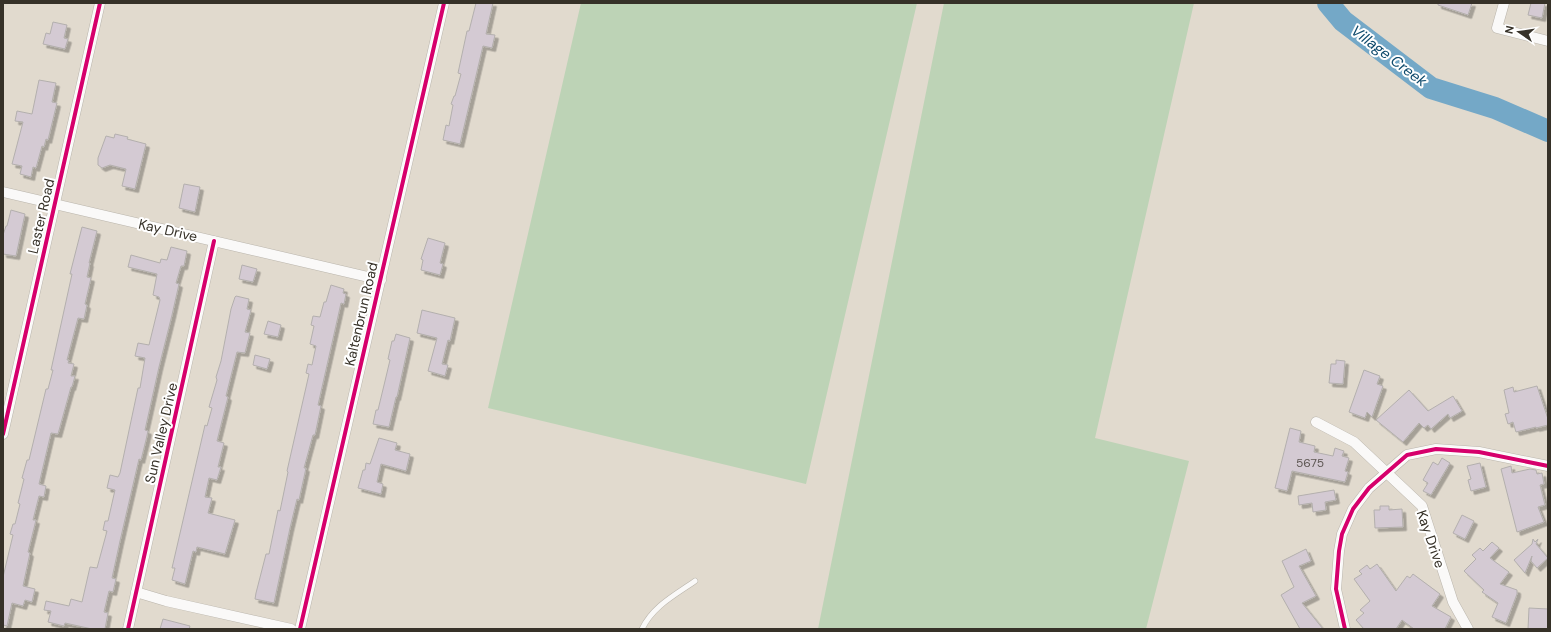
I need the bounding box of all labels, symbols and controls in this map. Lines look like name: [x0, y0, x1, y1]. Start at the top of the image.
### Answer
north arrow: [1499, 12, 1539, 52]
water label: Village Creek: [1347, 21, 1431, 91]
text: N: [1502, 24, 1517, 35]
street label: Laster Road: [24, 177, 58, 255]
street label: Kay Drive: [137, 214, 199, 246]
street label: Kaltenbrun Road: [340, 260, 382, 368]
street label: Sun Valley Drive: [141, 381, 181, 485]
house number: 5675: [1296, 455, 1324, 471]
street label: Kay Drive: [1413, 508, 1449, 570]

